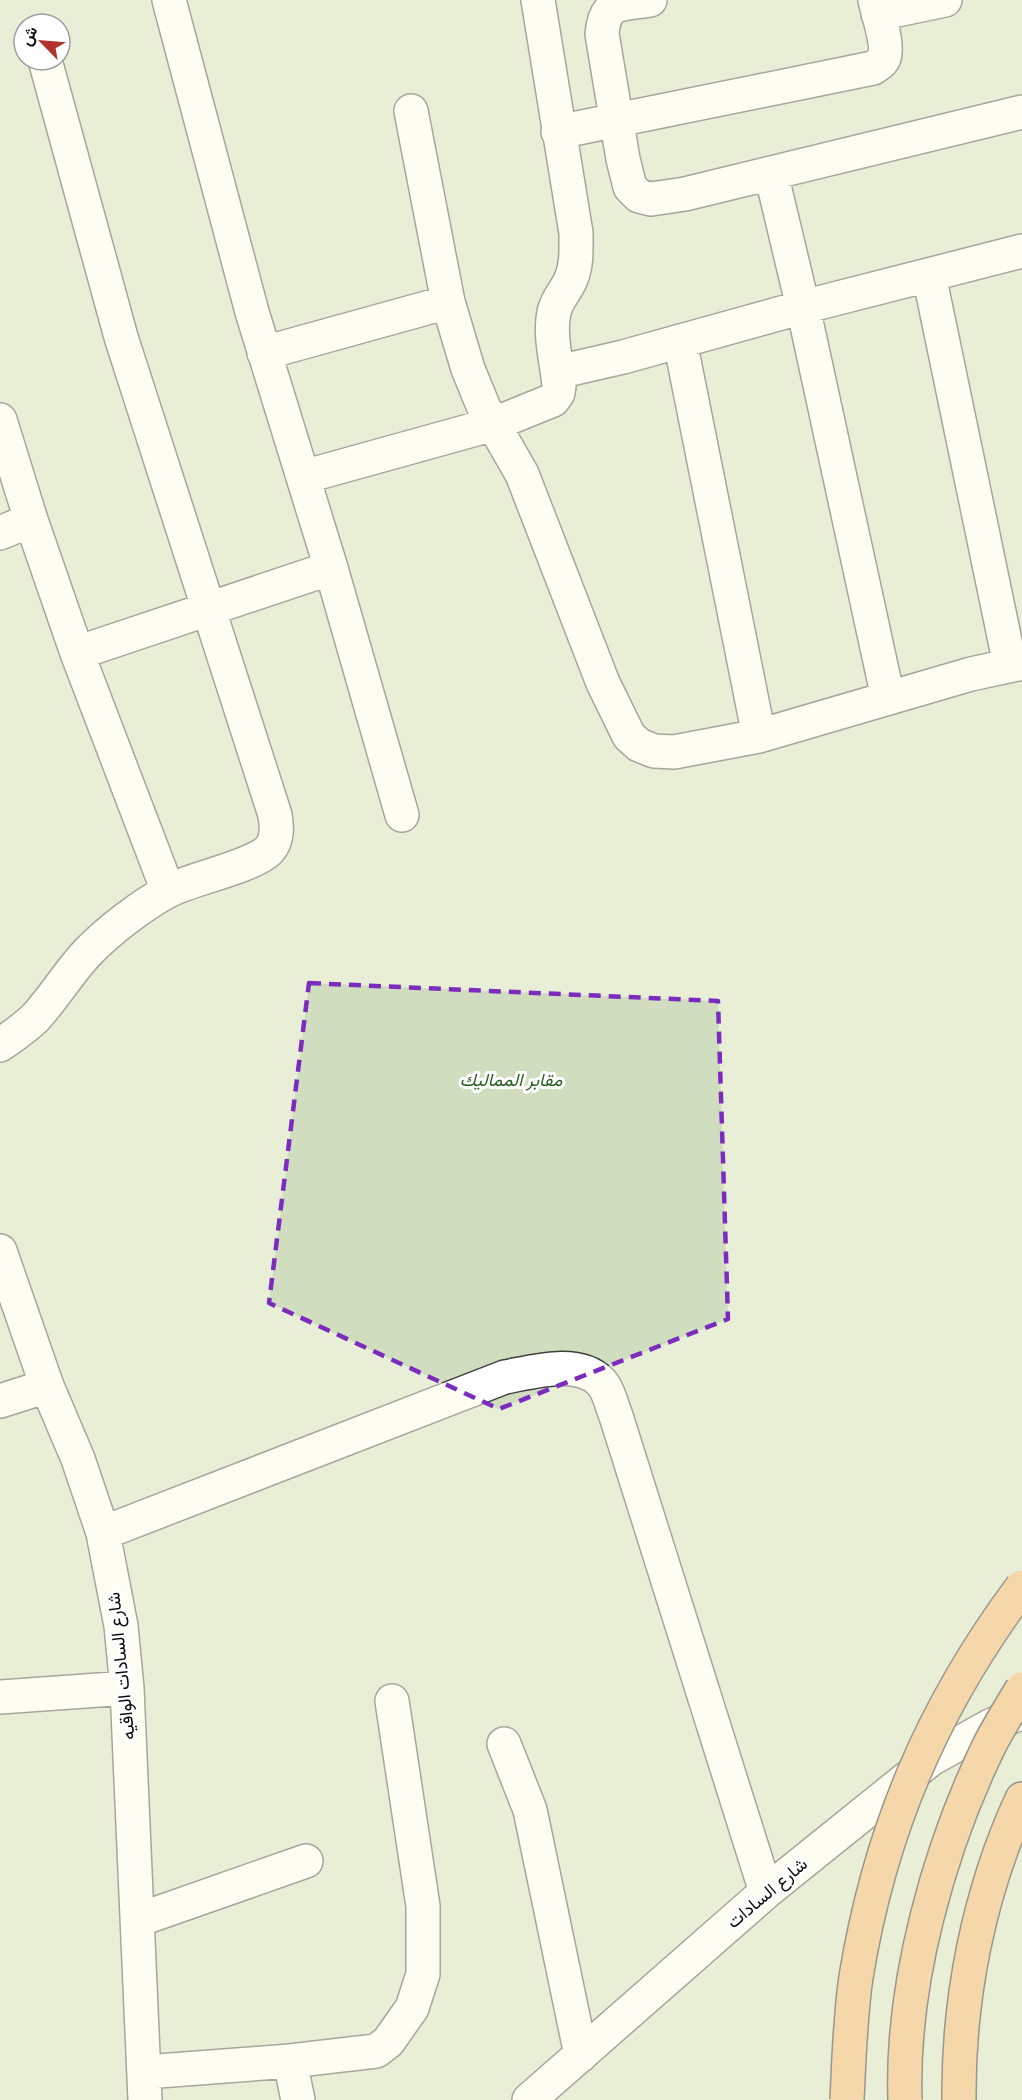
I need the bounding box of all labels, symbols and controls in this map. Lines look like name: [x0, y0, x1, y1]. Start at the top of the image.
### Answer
north arrow: [12, 12, 72, 72]
text: ش: [14, 22, 42, 49]
park label: مقابر المماليك: [460, 1067, 563, 1091]
street label: شارع السادات الواقيه: [100, 1591, 141, 1741]
street label: شارع السادات: [721, 1851, 812, 1934]

